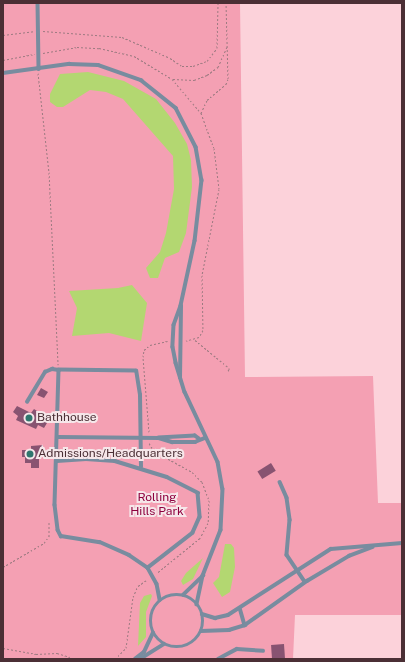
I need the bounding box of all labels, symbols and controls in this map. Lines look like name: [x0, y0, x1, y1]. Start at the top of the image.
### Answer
place label: Bathhouse: [37, 411, 97, 425]
marker: Bathhouse: [24, 413, 34, 423]
place label: Admissions/Headquarters: [38, 447, 183, 461]
marker: Admissions/Headquarters: [25, 449, 35, 459]
park label: Rolling Hills Park: [130, 491, 184, 519]

